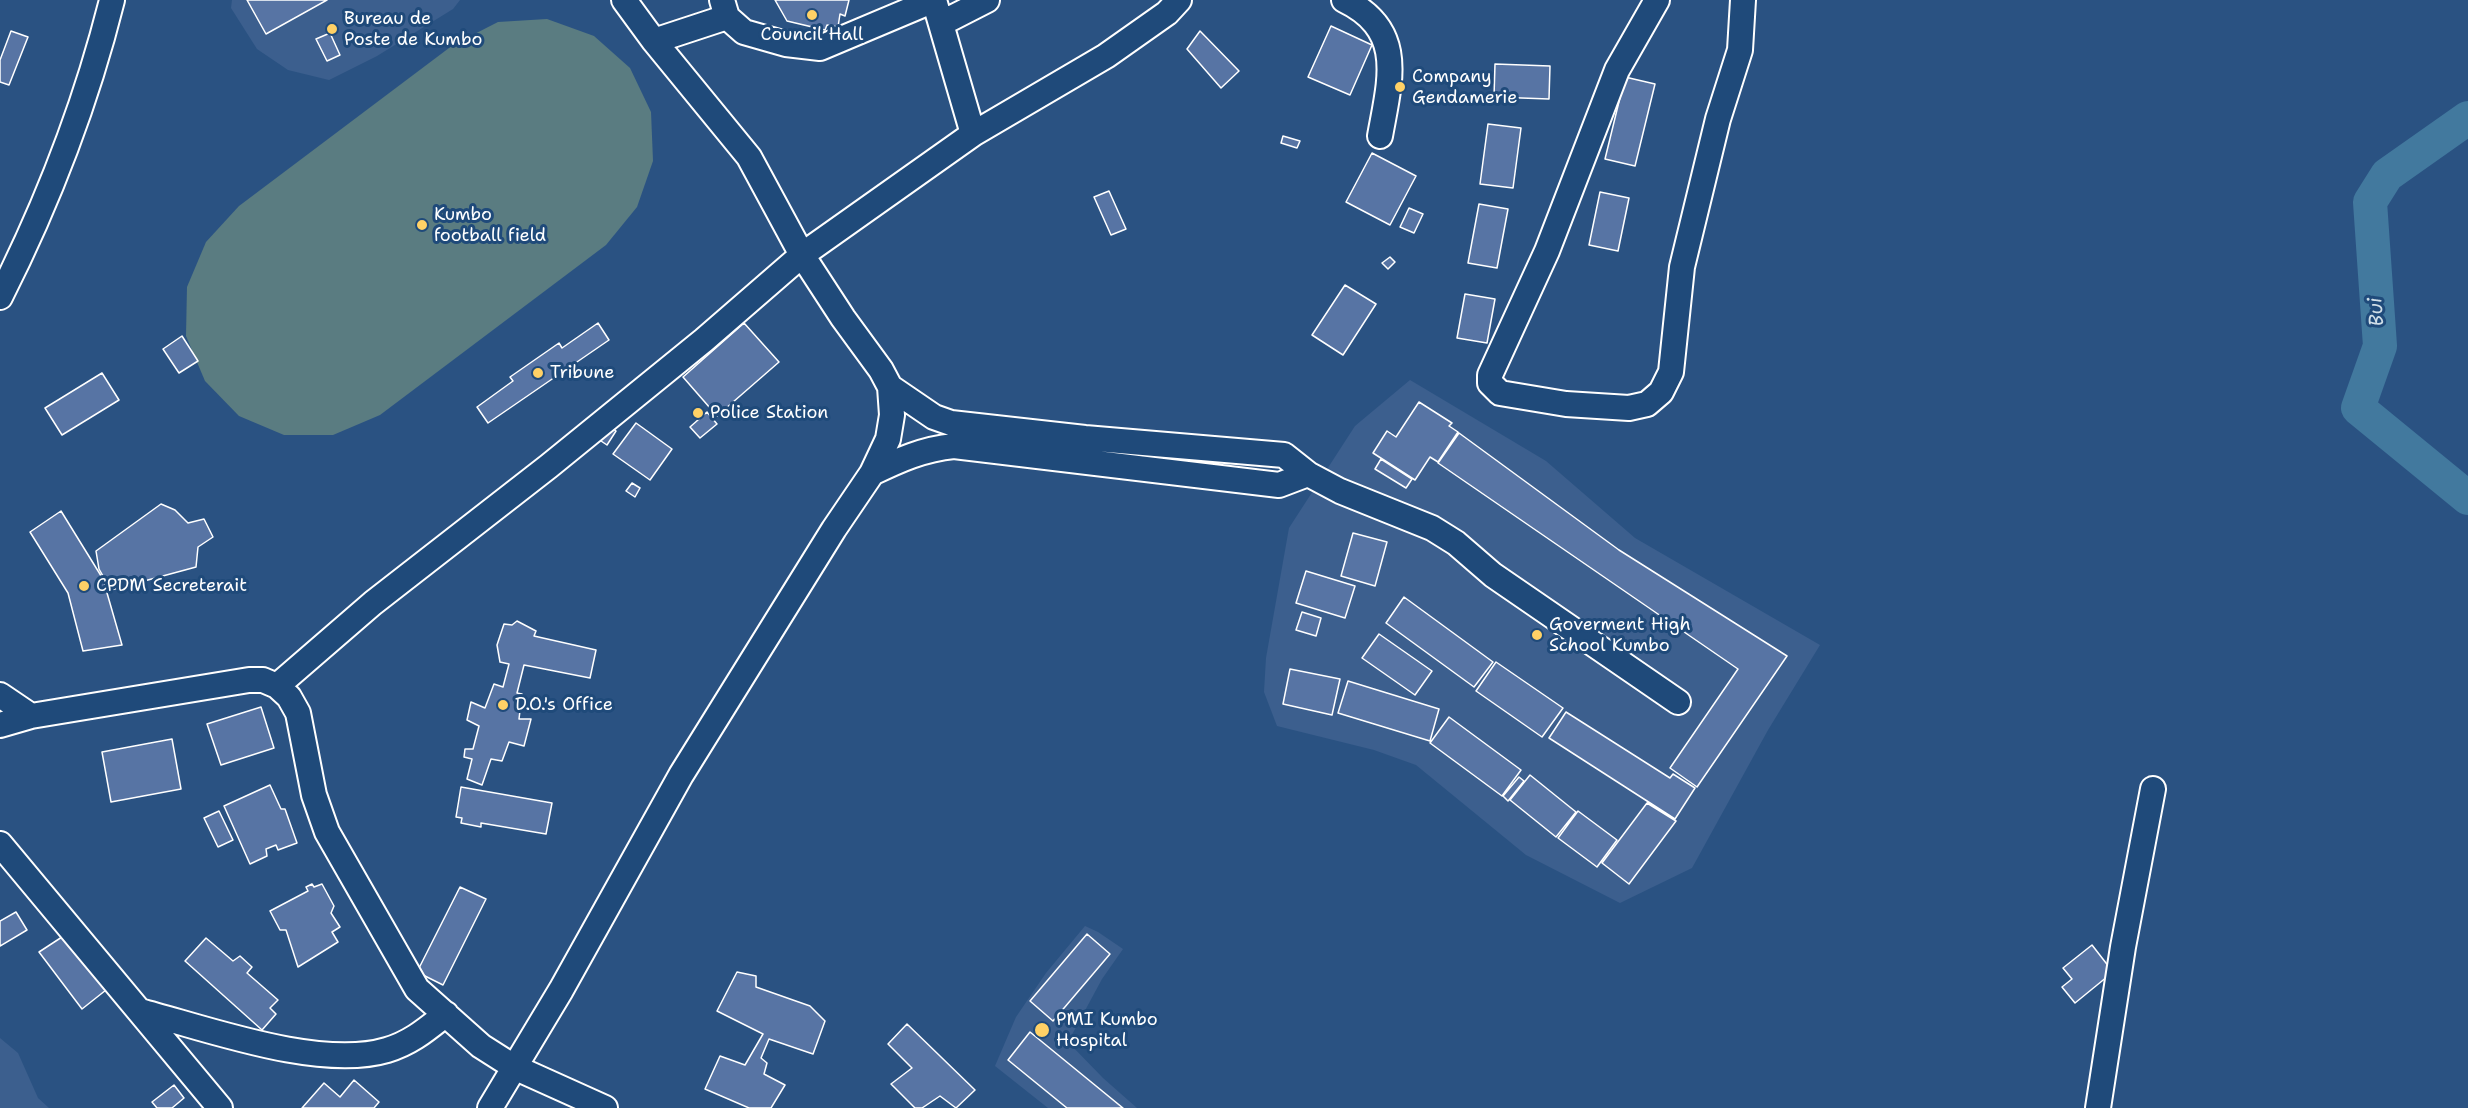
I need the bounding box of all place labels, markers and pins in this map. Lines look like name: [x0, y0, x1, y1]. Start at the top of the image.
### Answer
place label: Bureau de Poste de Kumbo: [344, 8, 482, 50]
marker: Council Hall: [805, 8, 819, 22]
marker: Bureau de Poste de Kumbo: [325, 22, 339, 36]
place label: Council Hall: [761, 24, 863, 46]
place label: Company Gendamerie: [1412, 66, 1517, 109]
marker: Company Gendamerie: [1393, 80, 1407, 94]
place label: Kumbo football field: [434, 204, 546, 246]
marker: Kumbo football field: [415, 218, 429, 232]
place label: Tribune: [550, 362, 614, 384]
marker: Tribune: [531, 366, 545, 380]
place label: Police Station: [710, 402, 828, 424]
marker: Police Station: [691, 406, 705, 420]
place label: CPDM Secreterait: [96, 575, 247, 597]
marker: CPDM Secreterait: [77, 579, 91, 593]
place label: Goverment High School Kumbo: [1549, 614, 1691, 656]
marker: Goverment High School Kumbo: [1530, 628, 1544, 642]
place label: D.O.'s Office: [515, 694, 613, 716]
marker: D.O.'s Office: [496, 698, 510, 712]
place label: PMI Kumbo Hospital: [1056, 1009, 1158, 1052]
marker: PMI Kumbo Hospital: [1033, 1021, 1051, 1039]

